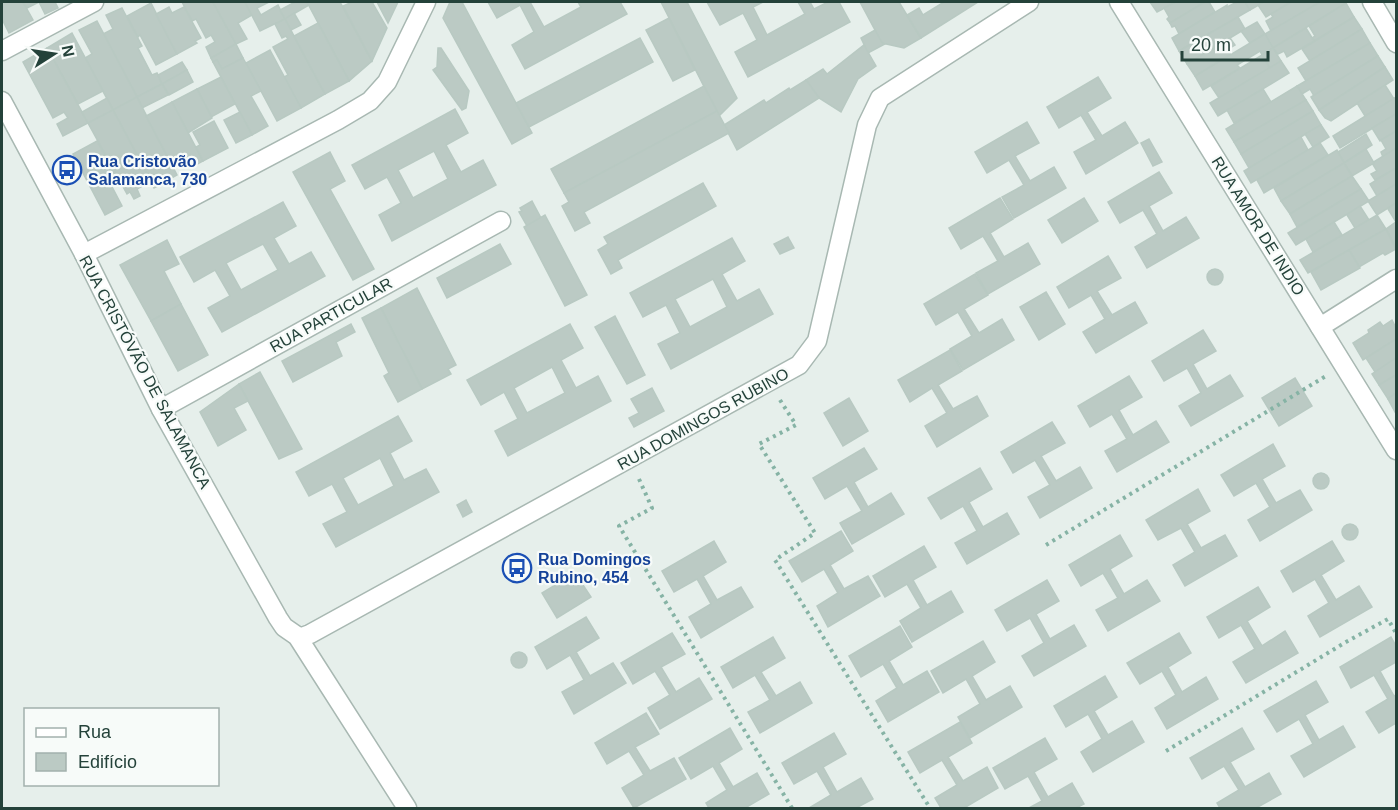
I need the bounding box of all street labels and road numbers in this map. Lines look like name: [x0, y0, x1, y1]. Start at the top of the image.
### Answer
street label: RUA AMOR DE INDIO: [1208, 154, 1308, 298]
street label: RUA CRISTÓVÃO DE SALAMANCA: [76, 252, 216, 492]
street label: RUA PARTICULAR: [267, 274, 395, 356]
street label: RUA DOMINGOS RUBINO: [615, 365, 791, 473]

